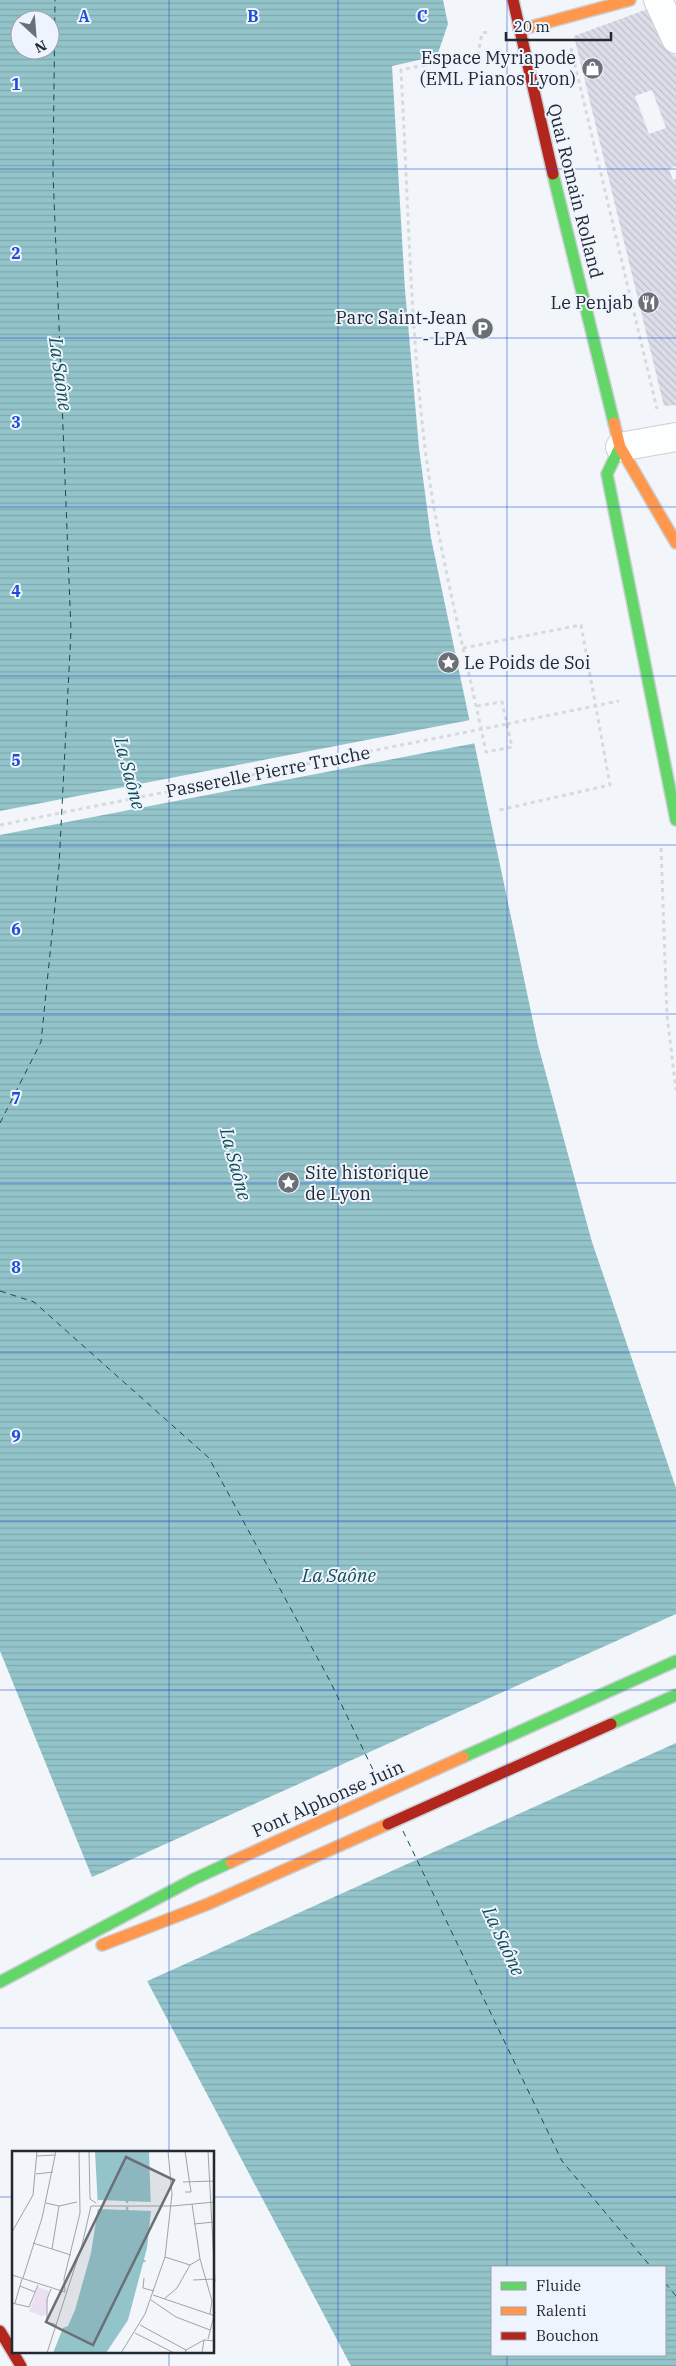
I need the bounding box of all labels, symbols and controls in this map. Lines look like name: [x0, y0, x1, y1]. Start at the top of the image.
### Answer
text: A: [78, 6, 90, 26]
text: B: [247, 6, 259, 26]
text: C: [417, 6, 427, 26]
north arrow: [10, 10, 60, 60]
scale bar: [506, 10, 611, 42]
text: 20 m: [514, 17, 550, 36]
text: N: [32, 36, 50, 57]
place label: Espace Myriapode (EML Pianos Lyon): [419, 46, 576, 90]
shop icon: Espace Myriapode (EML Pianos Lyon): [580, 56, 604, 80]
text: 1: [11, 74, 21, 94]
street label: Quai Romain Rolland: [543, 101, 608, 281]
text: 2: [11, 243, 21, 263]
place label: Le Penjab: [551, 291, 633, 314]
restaurant icon: Le Penjab: [637, 291, 661, 315]
place label: Parc Saint-Jean - LPA: [336, 306, 468, 350]
parking icon: Parc Saint-Jean - LPA: [471, 316, 495, 340]
water label: La Saône: [44, 335, 78, 413]
text: 3: [11, 412, 21, 432]
text: 4: [11, 581, 21, 601]
place icon: Le Poids de Soi: [436, 651, 460, 675]
place label: Le Poids de Soi: [464, 651, 591, 674]
water label: La Saône: [109, 733, 151, 812]
street label: Passerelle Pierre Truche: [164, 740, 372, 803]
text: 5: [11, 750, 21, 770]
text: 6: [11, 919, 21, 939]
text: 7: [11, 1088, 21, 1108]
water label: La Saône: [215, 1124, 257, 1203]
place label: Site historique de Lyon: [305, 1161, 429, 1205]
place icon: Site historique de Lyon: [277, 1171, 301, 1195]
text: 8: [11, 1257, 21, 1277]
text: 9: [11, 1426, 21, 1446]
water label: La Saône: [301, 1563, 377, 1587]
street label: Pont Alphonse Juin: [248, 1755, 407, 1842]
water label: La Saône: [477, 1901, 531, 1980]
inset map: [12, 2151, 215, 2354]
legend: [491, 2266, 666, 2356]
text: Fluide: [536, 2276, 581, 2295]
text: Ralenti: [536, 2301, 587, 2320]
text: Bouchon: [536, 2326, 599, 2345]

